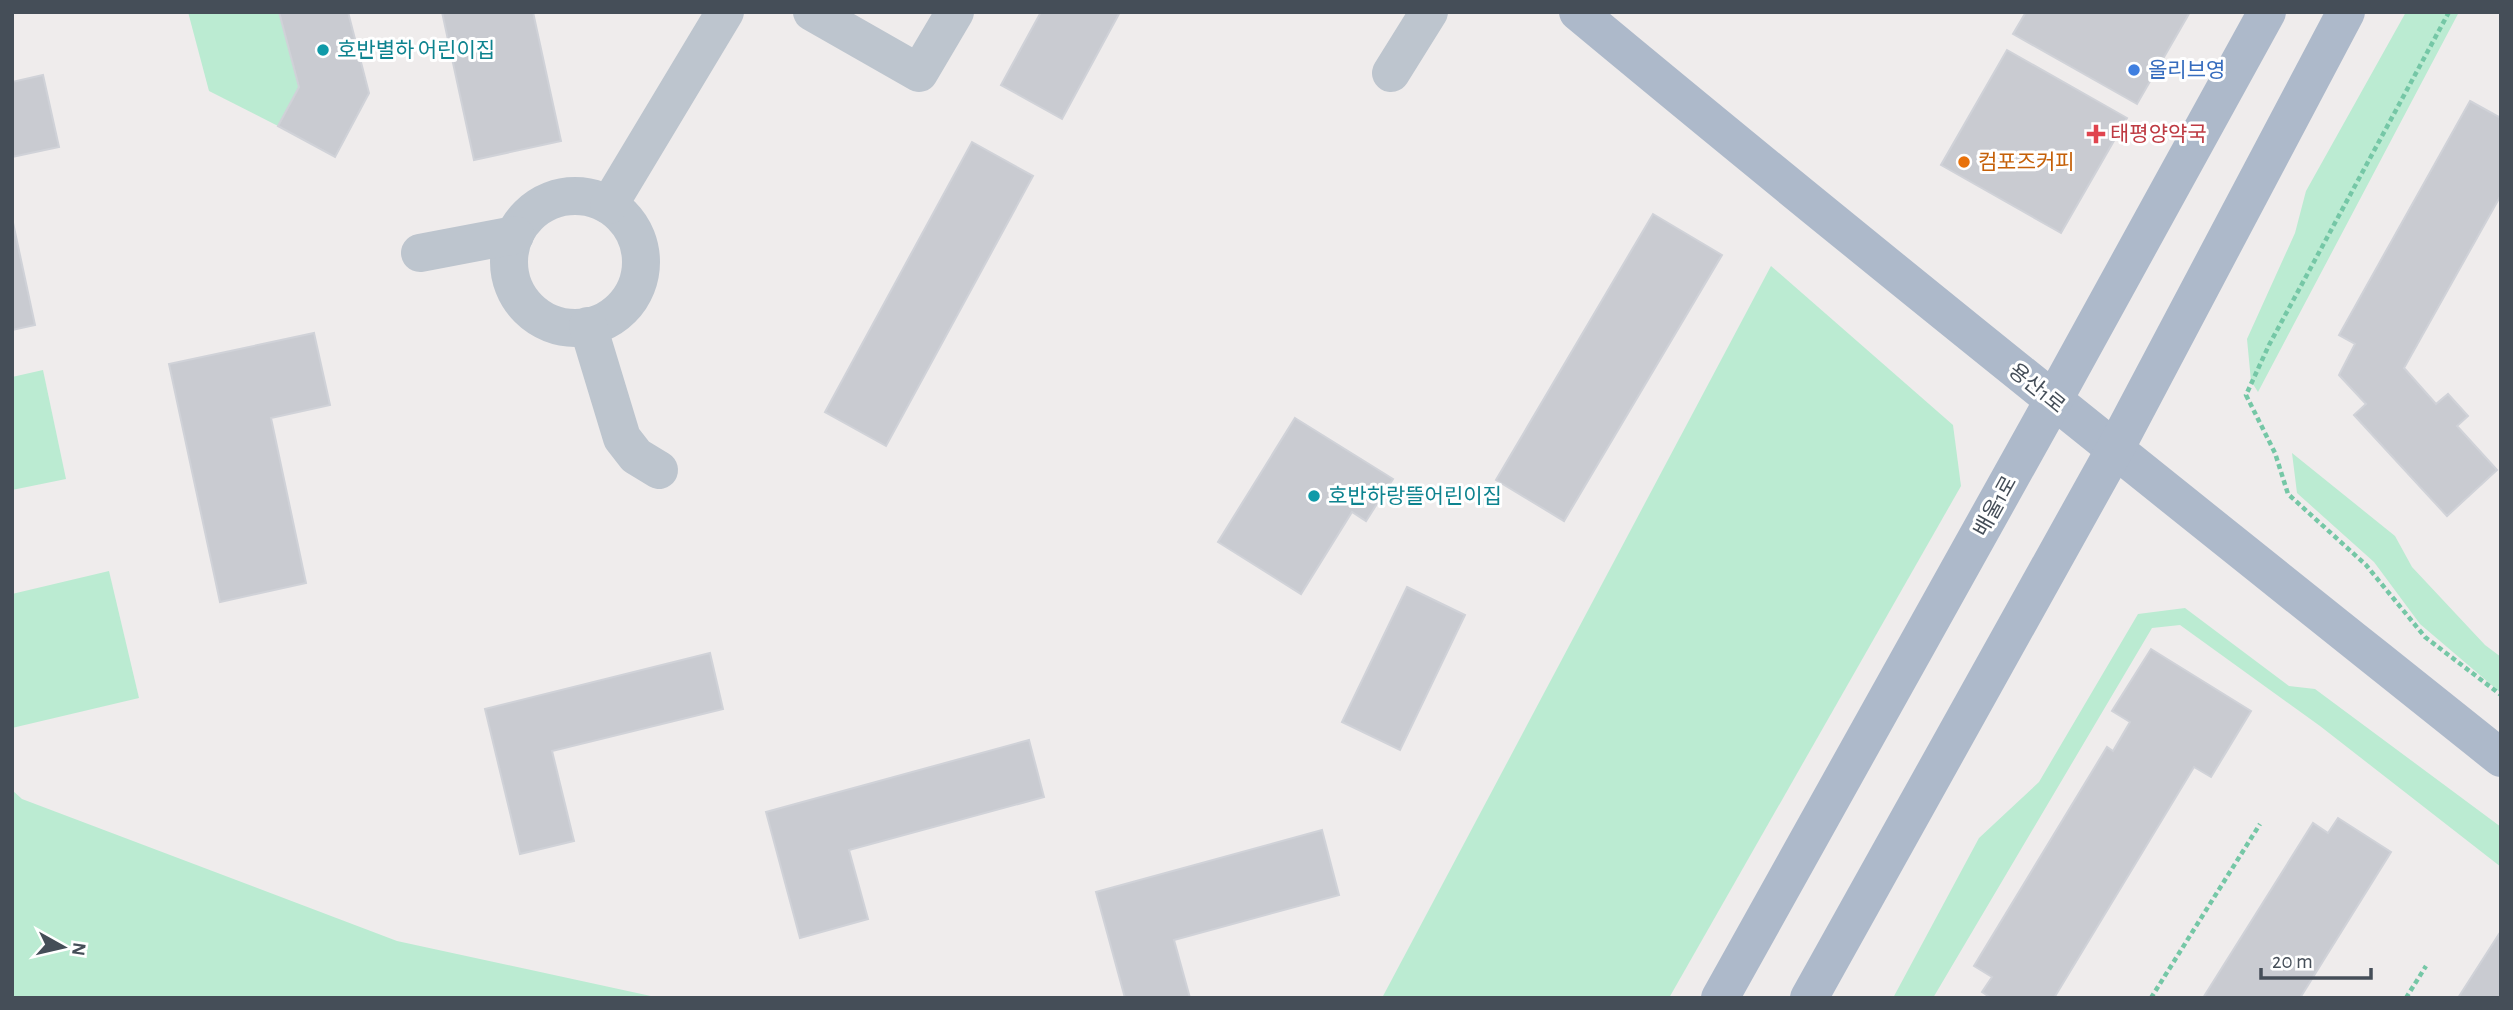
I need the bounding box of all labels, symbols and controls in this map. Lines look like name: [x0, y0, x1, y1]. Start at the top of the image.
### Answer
place label: 호반별하 어린이집: [337, 39, 495, 61]
marker: 호반별하 어린이집: [315, 42, 331, 58]
place label: 올리브영: [2148, 59, 2225, 81]
marker: 올리브영: [2126, 62, 2142, 78]
place label: 태평양약국: [2110, 123, 2207, 145]
marker: 태평양약국: [2088, 126, 2104, 142]
place label: 컴포즈커피: [1978, 151, 2075, 173]
marker: 컴포즈커피: [1956, 154, 1972, 170]
street label: 용산1로: [2005, 359, 2069, 417]
street label: 배울1로: [1970, 472, 2020, 540]
place label: 호반하랑뜰어린이집: [1328, 485, 1502, 507]
marker: 호반하랑뜰어린이집: [1306, 488, 1322, 504]
north arrow: [28, 912, 98, 982]
scale bar: [2261, 936, 2371, 980]
text: N: [68, 941, 89, 957]
text: 20 m: [2272, 951, 2313, 972]

